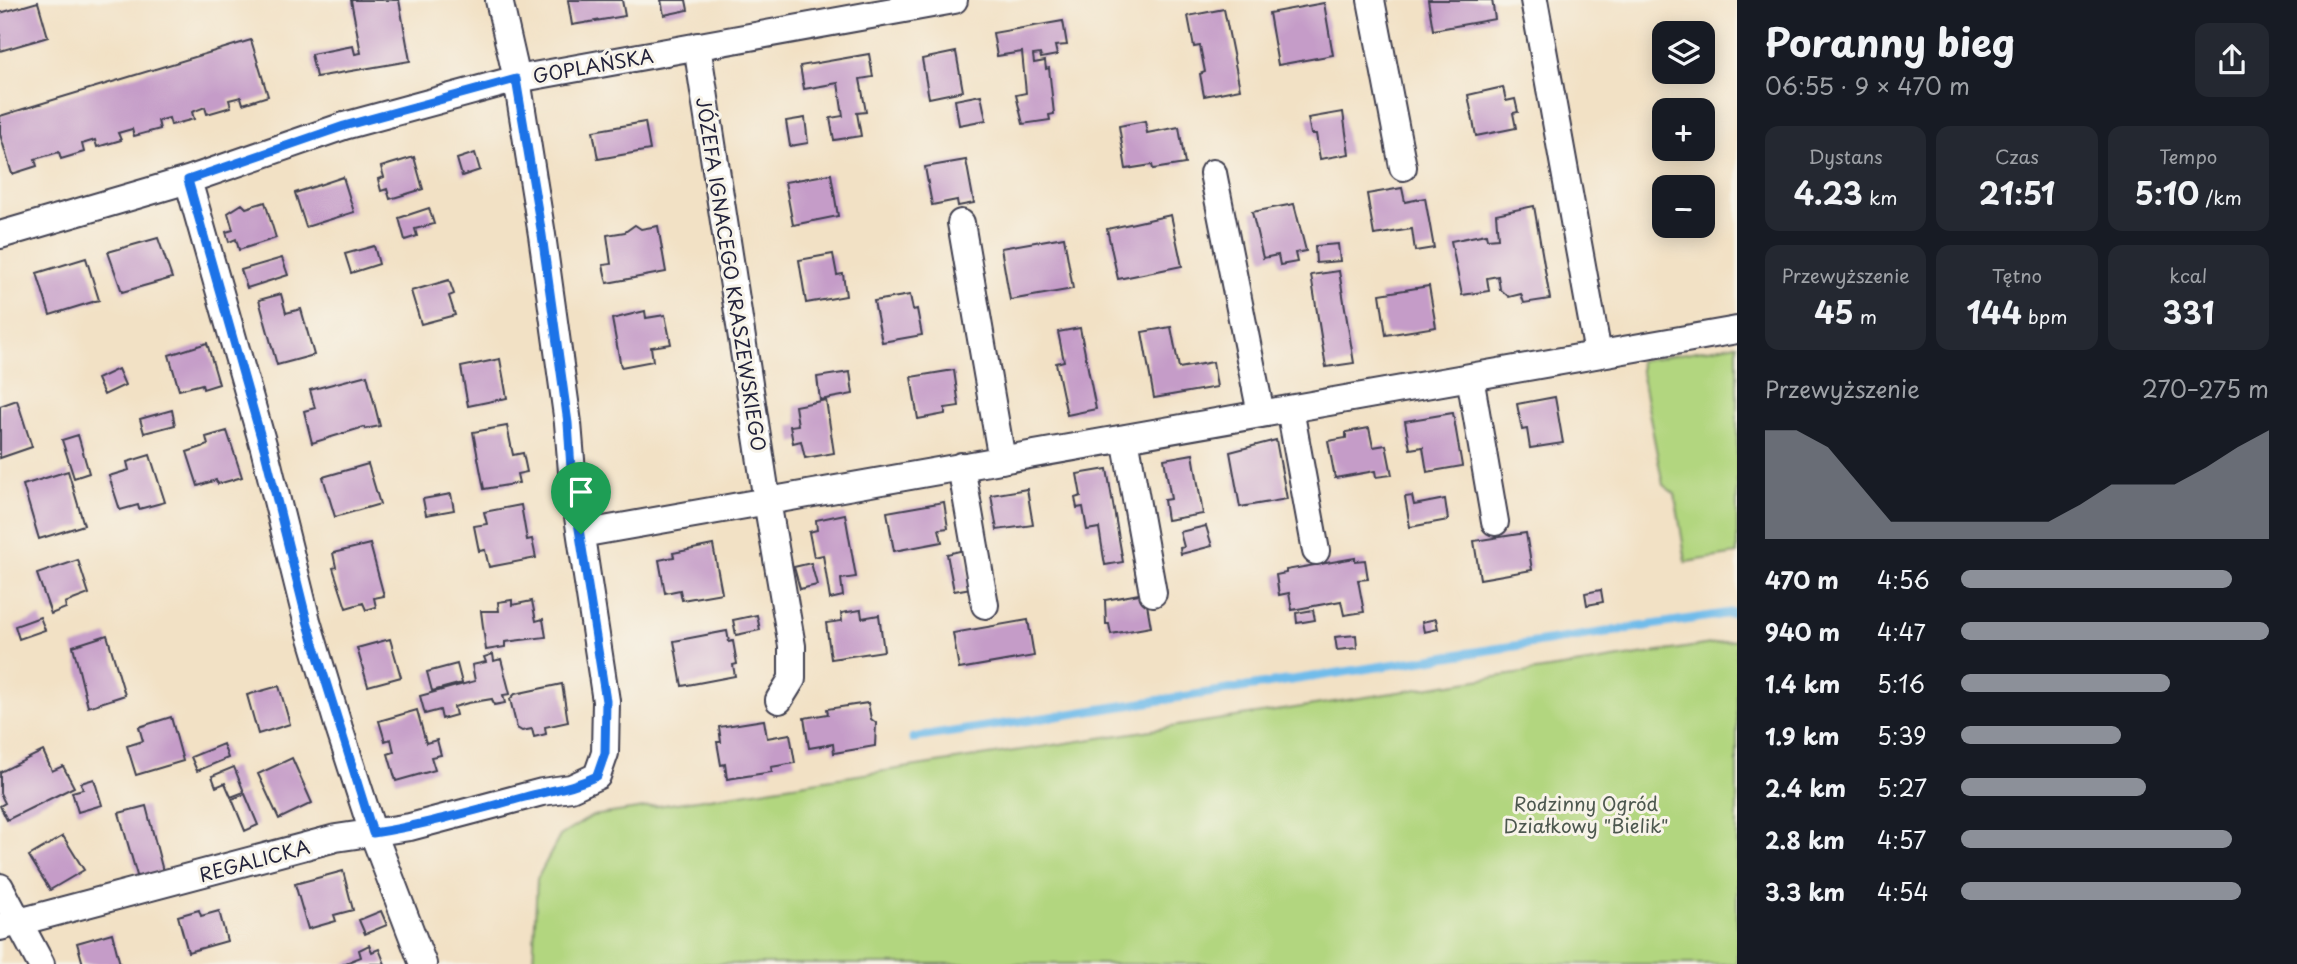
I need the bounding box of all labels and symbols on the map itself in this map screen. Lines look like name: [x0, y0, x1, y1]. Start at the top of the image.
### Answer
street label: GOPLAŃSKA: [531, 41, 655, 89]
street label: JÓZEFA IGNACEGO KRASZEWSKIEGO: [690, 95, 774, 453]
pin: [551, 462, 611, 534]
park label: Rodzinny Ogród Działkowy "Bielik": [1503, 789, 1669, 839]
street label: REGALICKA: [195, 832, 313, 888]

